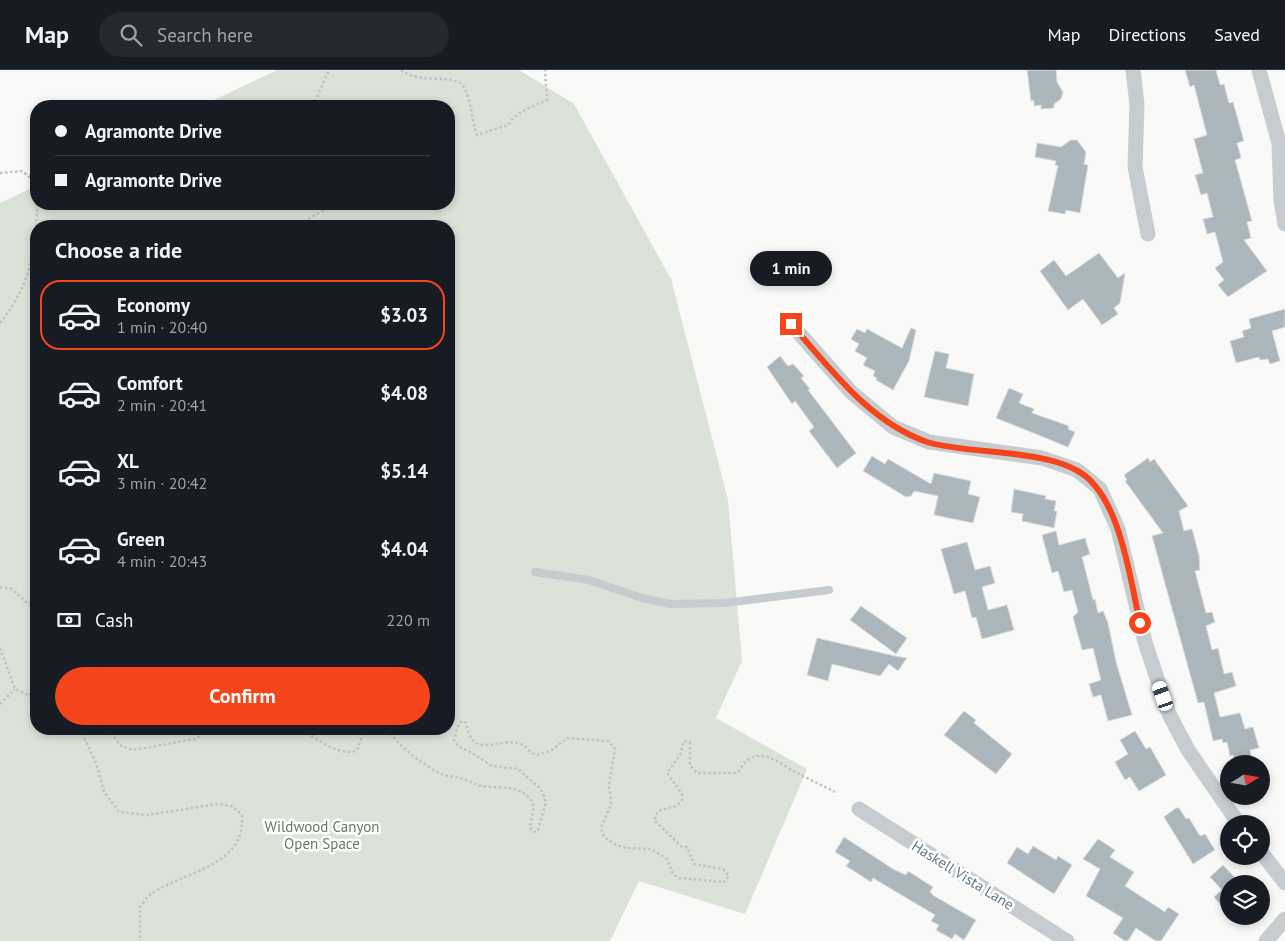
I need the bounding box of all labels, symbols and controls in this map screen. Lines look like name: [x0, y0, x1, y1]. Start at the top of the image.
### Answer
search box: [99, 12, 449, 57]
text: Map: [25, 19, 69, 50]
icon: search: [117, 21, 145, 49]
text: Search here: [157, 23, 253, 47]
text: Map: [1048, 23, 1080, 46]
text: Directions: [1108, 23, 1186, 46]
text: Saved: [1214, 23, 1260, 46]
text: Agramonte Drive: [85, 119, 222, 143]
text: Agramonte Drive: [85, 168, 222, 192]
text: Choose a ride: [55, 236, 182, 264]
callout: 1 min: [750, 252, 832, 286]
text: 1 min: [771, 258, 811, 278]
icon: car: [57, 293, 102, 338]
text: Economy: [117, 293, 190, 317]
text: $3.03: [380, 303, 428, 327]
route end: [780, 313, 802, 335]
text: 1 min · 20:40: [117, 317, 207, 337]
icon: car: [57, 371, 102, 416]
text: Comfort: [117, 371, 183, 395]
text: $4.08: [380, 381, 428, 405]
text: 2 min · 20:41: [117, 395, 207, 415]
icon: car: [57, 449, 102, 494]
text: XL: [117, 449, 139, 473]
text: $5.14: [380, 459, 428, 483]
text: 3 min · 20:42: [117, 473, 207, 493]
icon: car: [57, 527, 102, 572]
text: Green: [117, 527, 165, 551]
text: $4.04: [380, 537, 428, 561]
text: 4 min · 20:43: [117, 551, 207, 571]
icon: cash: [55, 606, 83, 634]
text: Cash: [95, 608, 133, 632]
text: 220 m: [387, 610, 430, 630]
route start: [1129, 612, 1151, 634]
button: Confirm: [55, 667, 430, 725]
car: [1151, 679, 1174, 713]
north arrow: [1220, 755, 1270, 805]
map controls: [1220, 755, 1270, 925]
button: locate: [1220, 815, 1270, 865]
park label: Wildwood Canyon Open Space: [265, 817, 379, 853]
street label: Haskell Vista Lane: [908, 836, 1018, 914]
button: layers: [1220, 875, 1270, 925]

